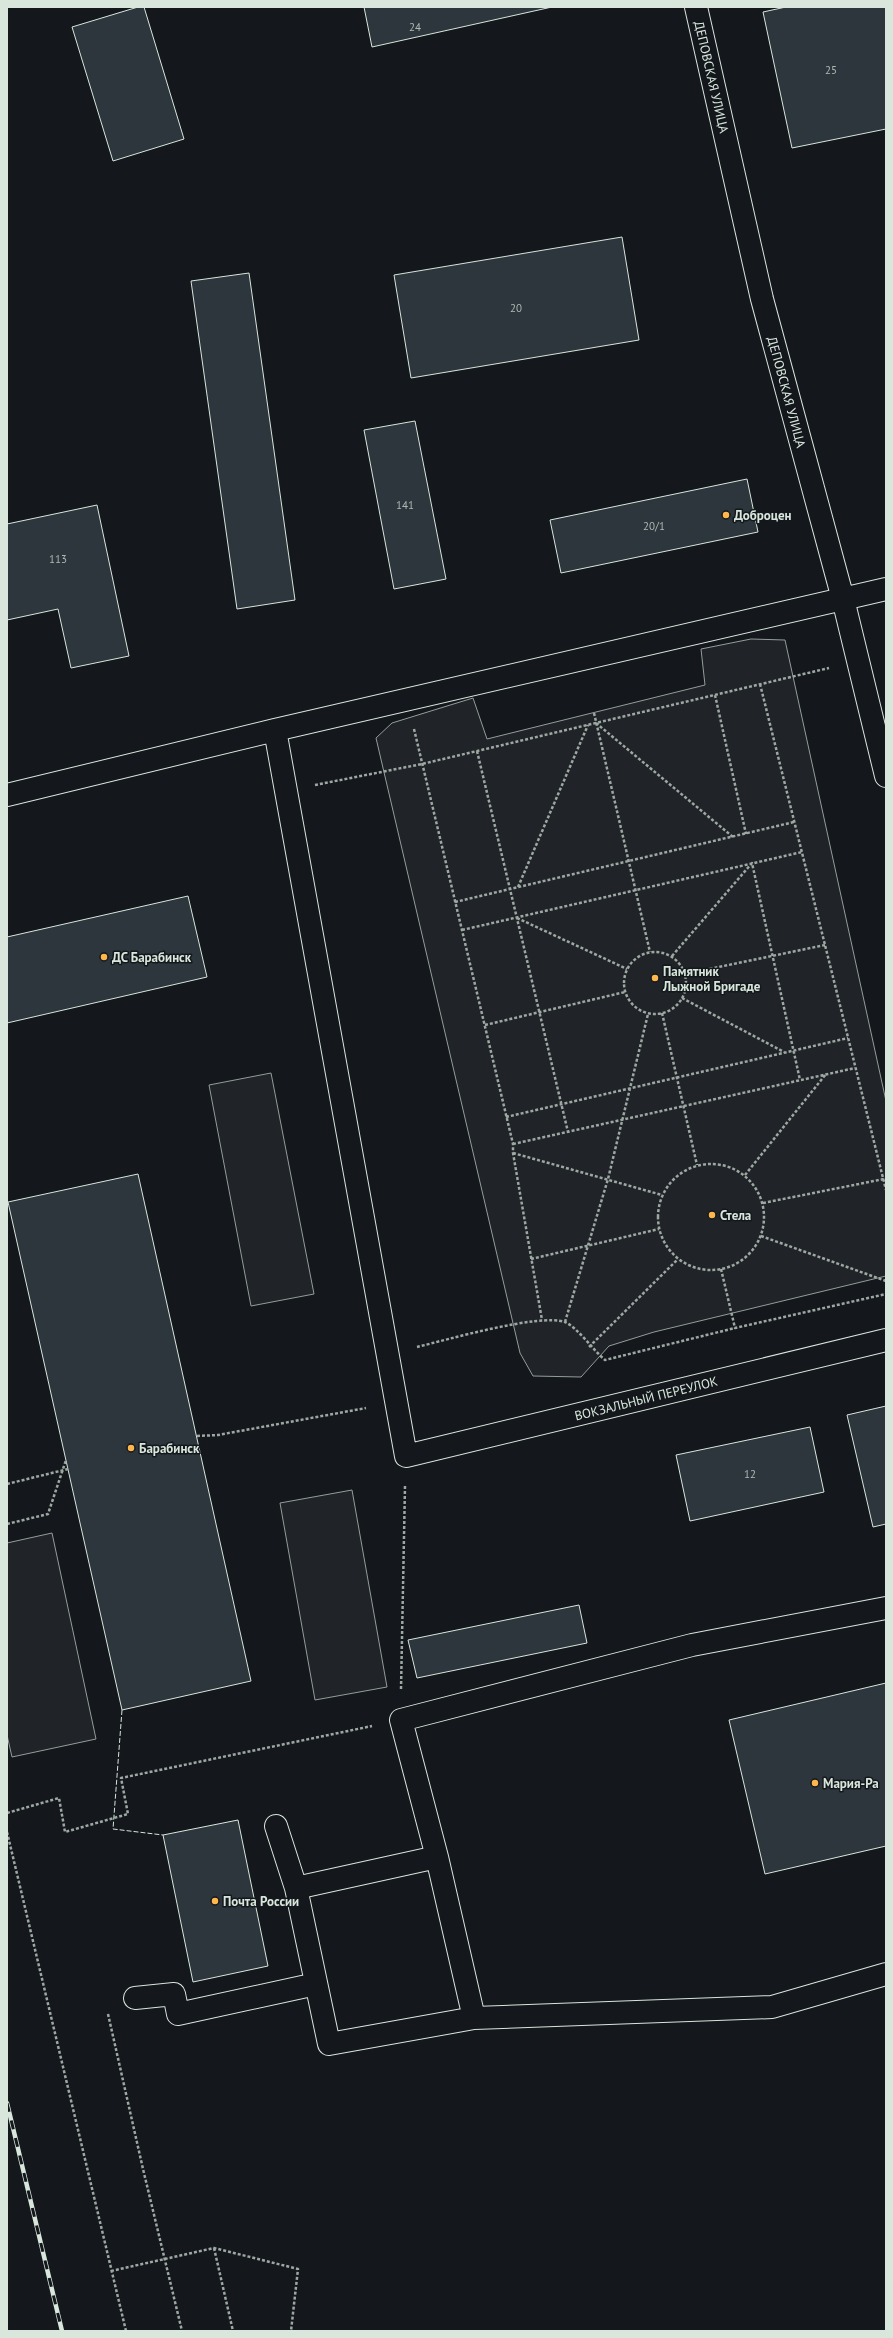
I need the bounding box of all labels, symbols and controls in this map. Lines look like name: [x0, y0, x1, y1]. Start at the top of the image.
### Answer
street label: ДЕПОВСКАЯ УЛИЦА: [690, 19, 733, 135]
house number: 24: [409, 20, 421, 34]
house number: 25: [825, 63, 837, 77]
house number: 20: [510, 301, 522, 315]
street label: ДЕПОВСКАЯ УЛИЦА: [763, 335, 810, 450]
house number: 141: [396, 498, 414, 512]
place label: Доброцен: [734, 507, 792, 524]
marker: Доброцен: [721, 510, 731, 520]
house number: 20/1: [643, 519, 665, 533]
house number: 113: [49, 552, 67, 566]
place label: ДС Барабинск: [112, 949, 192, 966]
marker: ДС Барабинск: [99, 952, 109, 962]
place label: Памятник Лыжной Бригаде: [662, 963, 761, 995]
marker: Памятник Лыжной Бригаде: [650, 973, 660, 983]
place label: Стела: [720, 1207, 751, 1224]
marker: Стела: [707, 1210, 717, 1220]
street label: ВОКЗАЛЬНЫЙ ПЕРЕУЛОК: [573, 1372, 719, 1424]
place label: Барабинск: [139, 1440, 200, 1457]
marker: Барабинск: [126, 1443, 136, 1453]
house number: 12: [744, 1467, 756, 1481]
place label: Мария-Ра: [823, 1775, 879, 1792]
marker: Мария-Ра: [810, 1778, 820, 1788]
place label: Почта России: [223, 1893, 299, 1910]
marker: Почта России: [210, 1896, 220, 1906]

